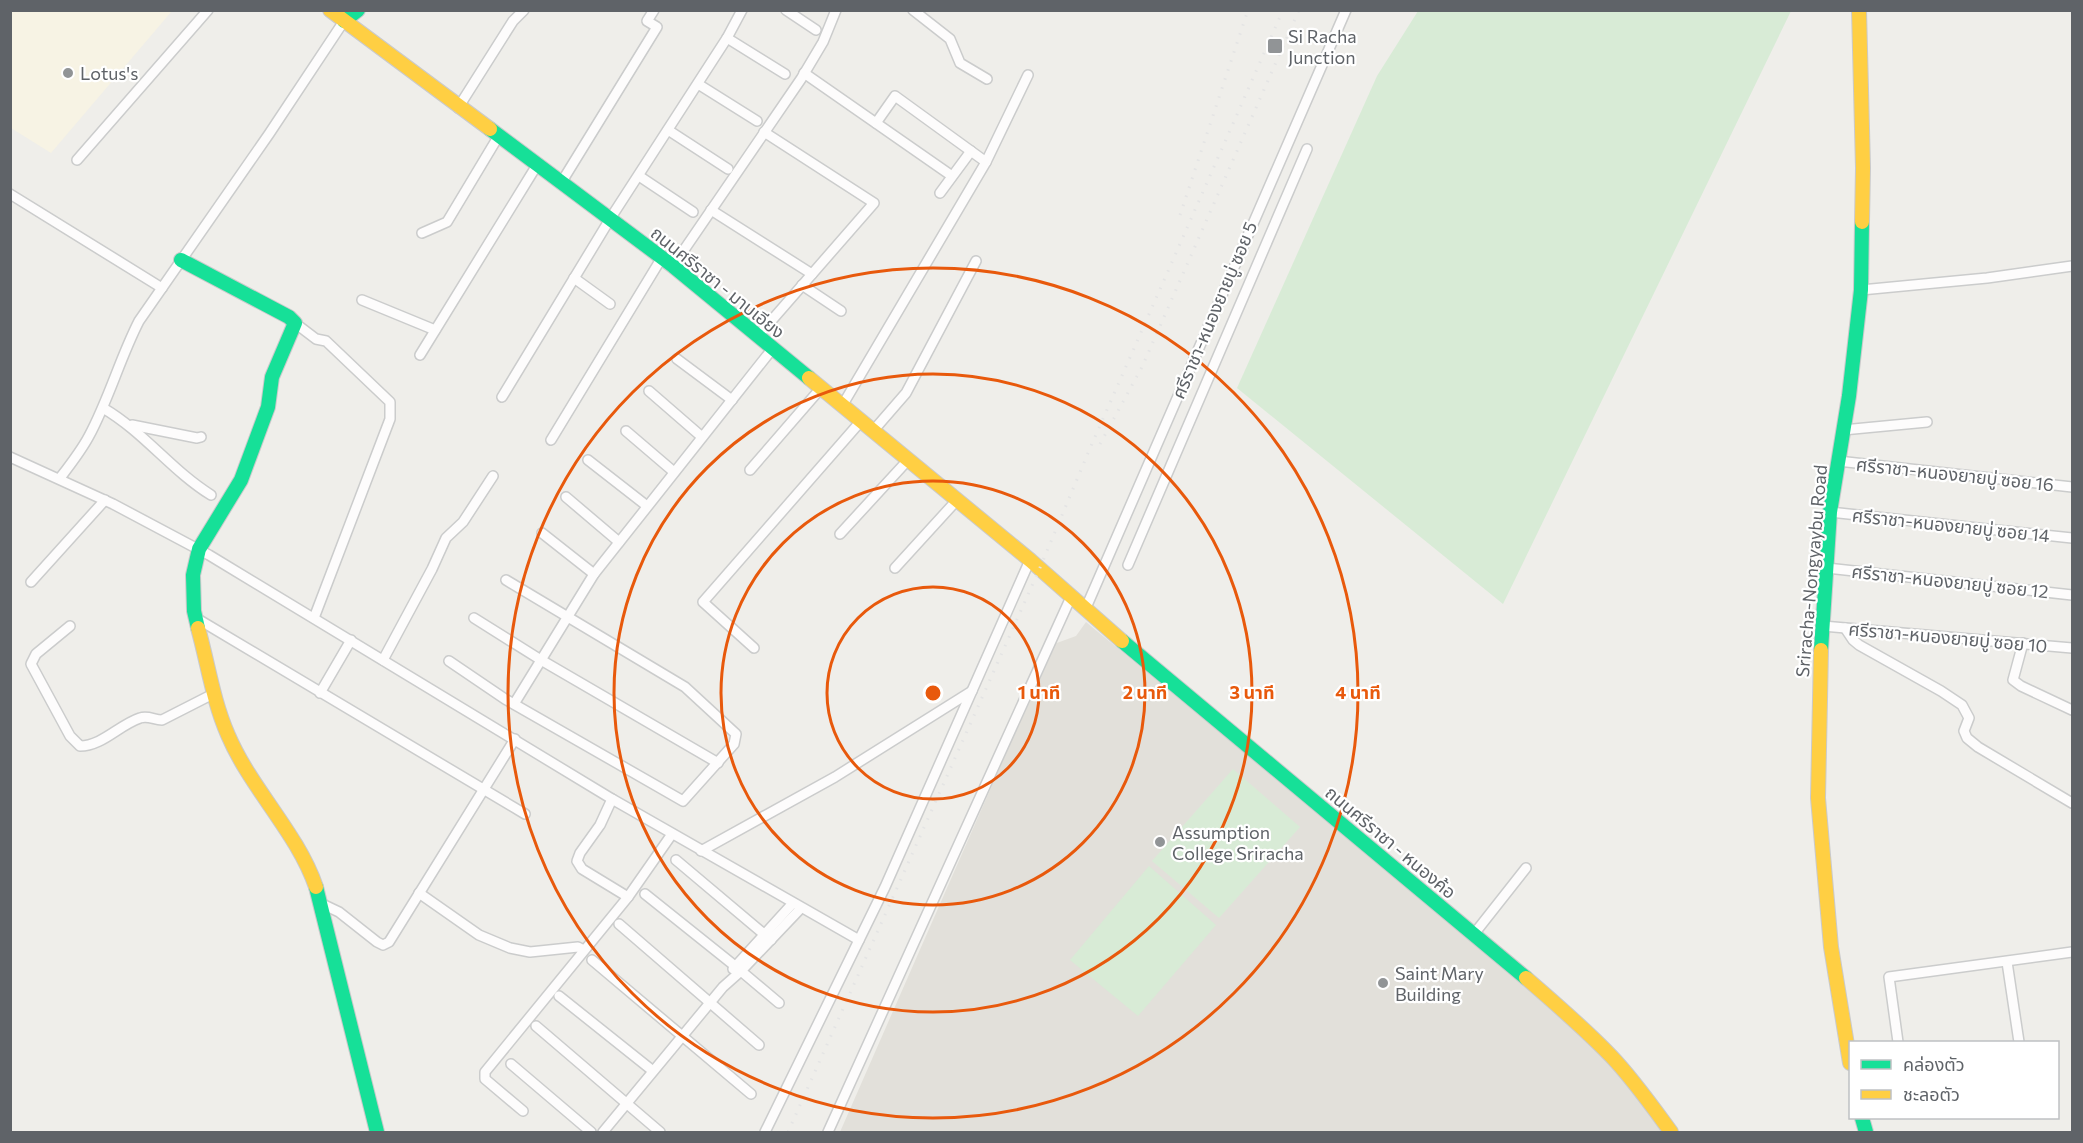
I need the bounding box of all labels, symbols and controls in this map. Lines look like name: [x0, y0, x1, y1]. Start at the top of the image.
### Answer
place label: Si Racha Junction: [1288, 25, 1357, 68]
marker: Si Racha Junction: [1266, 37, 1284, 55]
place label: Lotus's: [80, 62, 138, 84]
marker: Lotus's: [61, 66, 75, 80]
street label: ศรีราชา-หนองยายบู่ ซอย 5: [1167, 218, 1263, 403]
street label: ถนนศรีราชา - มาบเอียง: [647, 221, 789, 343]
street label: ศรีราชา-หนองยายบู่ ซอย 16: [1855, 453, 2055, 497]
street label: Sriracha-Nongyaybu Road: [1791, 464, 1831, 678]
street label: ศรีราชา-หนองยายบู่ ซอย 14: [1851, 504, 2051, 548]
street label: ศรีราชา-หนองยายบู่ ซอย 12: [1850, 560, 2050, 604]
street label: ศรีราชา-หนองยายบู่ ซอย 10: [1847, 617, 2048, 659]
text: 1 นาที: [1018, 681, 1060, 703]
text: 2 นาที: [1123, 681, 1167, 703]
text: 3 นาที: [1230, 681, 1274, 703]
text: 4 นาที: [1335, 681, 1381, 703]
centre of rings: [923, 683, 943, 703]
street label: ถนนศรีราชา - หนองค้อ: [1321, 781, 1461, 903]
place label: Assumption College Sriracha: [1172, 821, 1304, 864]
marker: Assumption College Sriracha: [1153, 835, 1167, 849]
place label: Saint Mary Building: [1395, 962, 1484, 1005]
marker: Saint Mary Building: [1376, 976, 1390, 990]
legend: [1849, 1041, 2059, 1119]
text: คล่องตัว: [1903, 1053, 1965, 1075]
text: ชะลอตัว: [1903, 1083, 1960, 1105]

